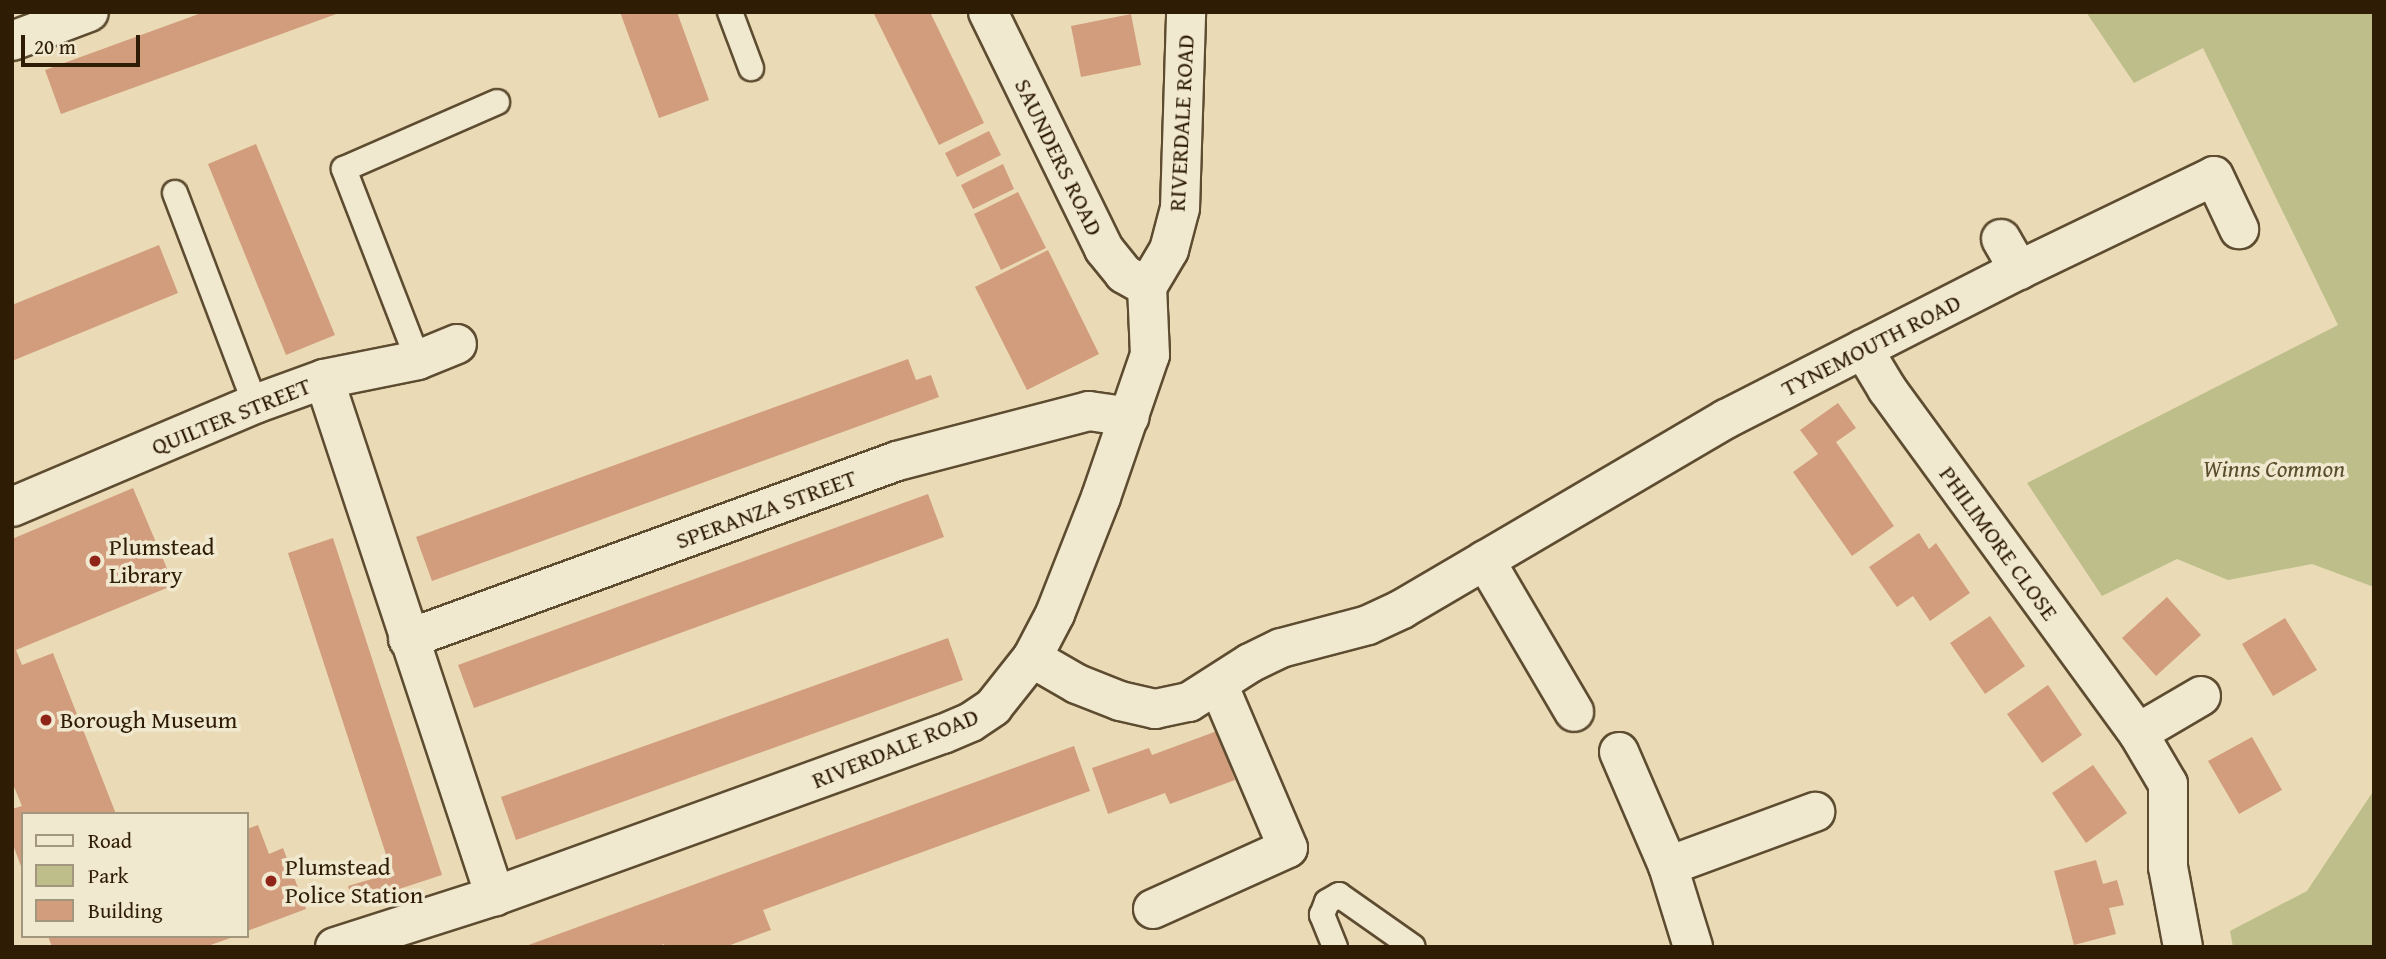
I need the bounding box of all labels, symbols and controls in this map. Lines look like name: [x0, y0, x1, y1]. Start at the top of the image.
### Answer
scale bar: [24, 21, 144, 65]
text: 20 m: [34, 31, 76, 62]
street label: RIVERDALE ROAD: [1162, 34, 1200, 212]
street label: SAUNDERS ROAD: [1009, 74, 1109, 240]
street label: TYNEMOUTH ROAD: [1777, 287, 1965, 403]
street label: QUILTER STREET: [147, 371, 315, 461]
park label: Winns Common: [2203, 455, 2345, 483]
street label: PHILIMORE CLOSE: [1933, 460, 2065, 626]
street label: SPERANZA STREET: [672, 463, 860, 555]
place label: Plumstead Library: [109, 533, 215, 589]
marker: Plumstead Library: [87, 553, 103, 569]
street label: RIVERDALE ROAD: [807, 701, 983, 795]
place label: Borough Museum: [60, 706, 237, 734]
marker: Borough Museum: [38, 712, 54, 728]
legend: [21, 812, 248, 938]
text: Road: [88, 825, 132, 856]
place label: Plumstead Police Station: [285, 853, 423, 909]
text: Park: [88, 860, 129, 891]
marker: Plumstead Police Station: [263, 873, 279, 889]
text: Building: [88, 895, 162, 926]

